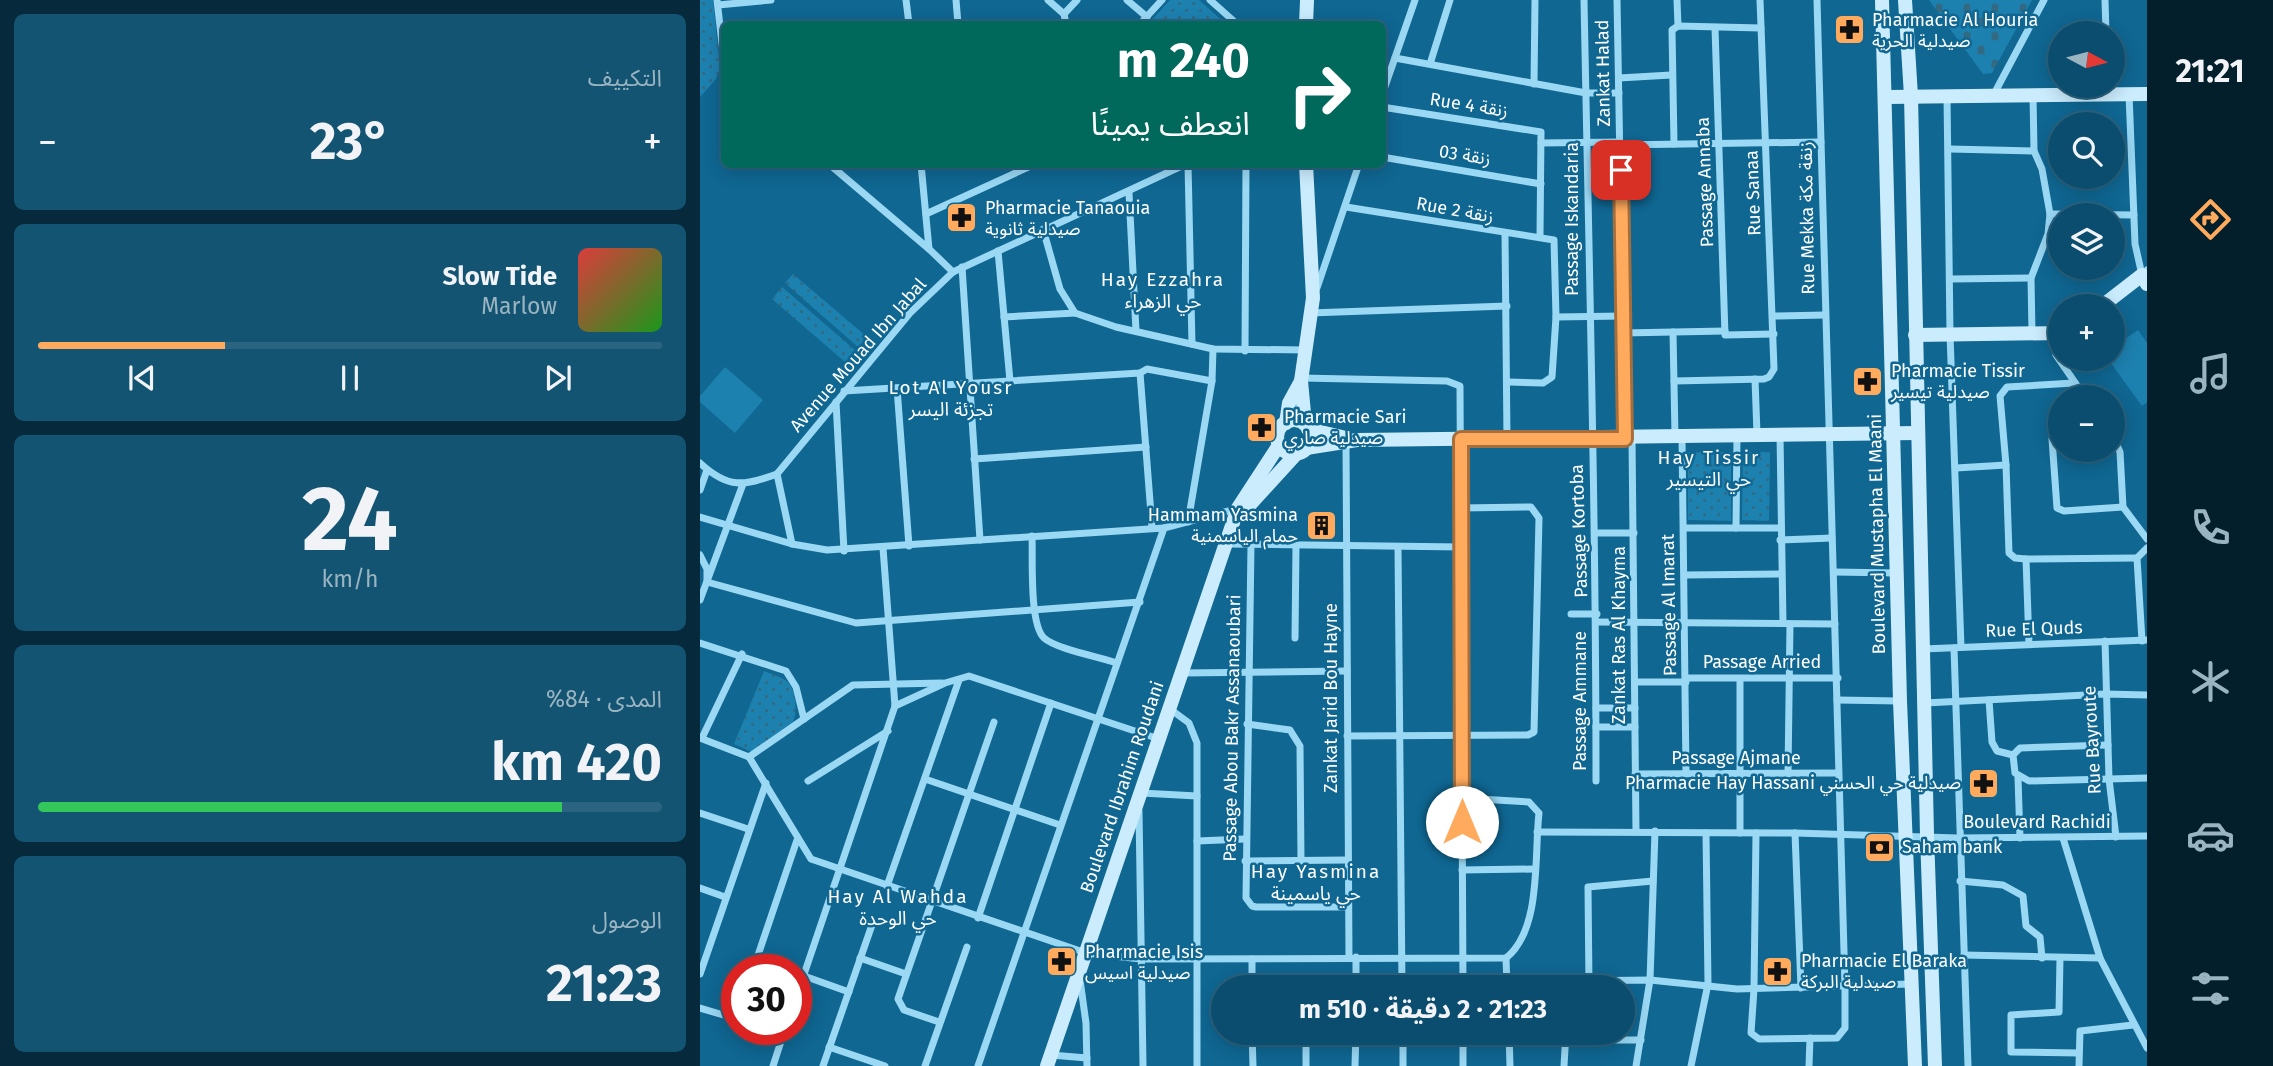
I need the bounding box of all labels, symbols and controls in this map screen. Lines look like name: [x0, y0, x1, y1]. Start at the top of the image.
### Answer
place label: Pharmacie Al Houria صيدلية الحرية: [1872, 9, 2038, 52]
pharmacy icon: Pharmacie Al Houria صيدلية الحرية: [1832, 13, 1866, 47]
street label: Zankat Halad: [1591, 19, 1615, 127]
north arrow: [2048, 21, 2124, 98]
map controls: [2048, 21, 2125, 462]
text: 240 m: [1117, 31, 1250, 90]
icon: right: [1274, 49, 1365, 140]
text: 21:21: [2175, 52, 2245, 90]
text: التكييف: [588, 64, 662, 92]
street label: Rue 4 زنقة: [1428, 88, 1510, 122]
text: انعطف يمينًا: [1090, 105, 1250, 143]
text: 23°: [310, 110, 390, 173]
button: search: [2048, 112, 2125, 189]
street label: Passage Annaba: [1692, 116, 1718, 248]
text: −: [38, 119, 57, 165]
text: +: [643, 119, 662, 165]
street label: زنقة 03: [1437, 140, 1493, 170]
pin: [1591, 140, 1651, 200]
street label: Rue Mekka زنقة مكة: [1795, 141, 1819, 295]
street label: Passage Iskandaria: [1561, 142, 1583, 296]
street label: Rue Sanaa: [1741, 150, 1765, 236]
icon: arrive: [1602, 151, 1640, 189]
street label: Rue 2 زنقة: [1415, 192, 1495, 228]
icon: directions: [2186, 195, 2235, 244]
place label: Pharmacie Tanaouia صيدلية ثانوية: [985, 197, 1150, 240]
pharmacy icon: Pharmacie Tanaouia صيدلية ثانوية: [945, 201, 979, 235]
button: layers: [2048, 203, 2125, 280]
text: Slow Tide: [442, 261, 557, 292]
district label: Hay Ezzahra حي الزهراء: [1101, 268, 1225, 316]
street label: Avenue Mouad Ibn Jabal: [785, 274, 931, 436]
text: Marlow: [481, 292, 557, 320]
button: +: [2048, 294, 2125, 371]
icon: music: [2186, 349, 2235, 398]
icon: previous: [123, 359, 161, 397]
icon: pause: [331, 359, 369, 397]
icon: next: [539, 359, 577, 397]
place label: Pharmacie Tissir صيدلية تيسير: [1890, 360, 2025, 403]
pharmacy icon: Pharmacie Tissir صيدلية تيسير: [1851, 364, 1885, 398]
district label: Lot Al Yousr تجزئة اليسر: [888, 376, 1014, 421]
button: −: [2048, 385, 2125, 462]
place label: Pharmacie Sari صيدلية صاري: [1284, 406, 1407, 451]
pharmacy icon: Pharmacie Sari صيدلية صاري: [1244, 410, 1278, 444]
street label: Boulevard Mustapha El Maani: [1864, 413, 1890, 655]
district label: Hay Tissir حي التيسير: [1658, 446, 1760, 494]
street label: Passage Kortoba: [1566, 464, 1592, 598]
text: 24: [302, 465, 398, 574]
icon: phone: [2186, 503, 2235, 552]
place label: Hammam Yasmina حمام الياسمنية: [1148, 504, 1298, 550]
building icon: Hammam Yasmina حمام الياسمنية: [1304, 508, 1338, 542]
street label: Passage Al Imarat: [1657, 533, 1681, 676]
street label: Zankat Ras Al Khayma: [1608, 546, 1630, 724]
text: km/h: [322, 565, 378, 593]
street label: Passage Abou Bakr Assanaoubari: [1219, 594, 1245, 862]
street label: Zankat Jarid Bou Hayne: [1320, 603, 1342, 793]
street label: Rue El Quds: [1985, 616, 2083, 642]
street label: Passage Ammane: [1569, 631, 1591, 771]
street label: Passage Arried: [1703, 651, 1821, 673]
icon: climate: [2186, 657, 2235, 706]
street label: Boulevard Ibrahim Roudani: [1075, 678, 1169, 896]
text: المدى · 84%: [546, 685, 662, 713]
street label: Rue Bayroute: [2078, 685, 2106, 795]
text: 420 km: [491, 731, 662, 794]
street label: Passage Ajmane: [1671, 747, 1801, 769]
pharmacy icon: Pharmacie Hay Hassani صيدلية حي الحسني: [1967, 766, 2001, 800]
place label: Pharmacie Hay Hassani صيدلية حي الحسني: [1625, 772, 1961, 796]
position arrow: [1425, 785, 1499, 859]
street label: Boulevard Rachidi: [1963, 811, 2111, 833]
icon: car: [2186, 811, 2235, 860]
bank icon: Saham bank: [1862, 830, 1896, 864]
place label: Saham bank: [1902, 836, 2003, 858]
district label: Hay Yasmina حي ياسمينة: [1251, 860, 1381, 908]
district label: Hay Al Wahda حي الوحدة: [827, 885, 969, 933]
text: الوصول: [592, 906, 662, 934]
place label: Pharmacie Isis صيدلية اسيس: [1085, 941, 1203, 984]
pharmacy icon: Pharmacie Isis صيدلية اسيس: [1045, 945, 1079, 979]
place label: Pharmacie El Baraka صيدلية البركة: [1801, 950, 1967, 993]
text: 21:23: [546, 952, 662, 1015]
speed limit sign: 30: [721, 954, 812, 1045]
pharmacy icon: Pharmacie El Baraka صيدلية البركة: [1761, 954, 1795, 988]
icon: filters: [2186, 964, 2235, 1013]
text: 21:23 · 2 دقيقة · 510 m: [1299, 994, 1547, 1025]

